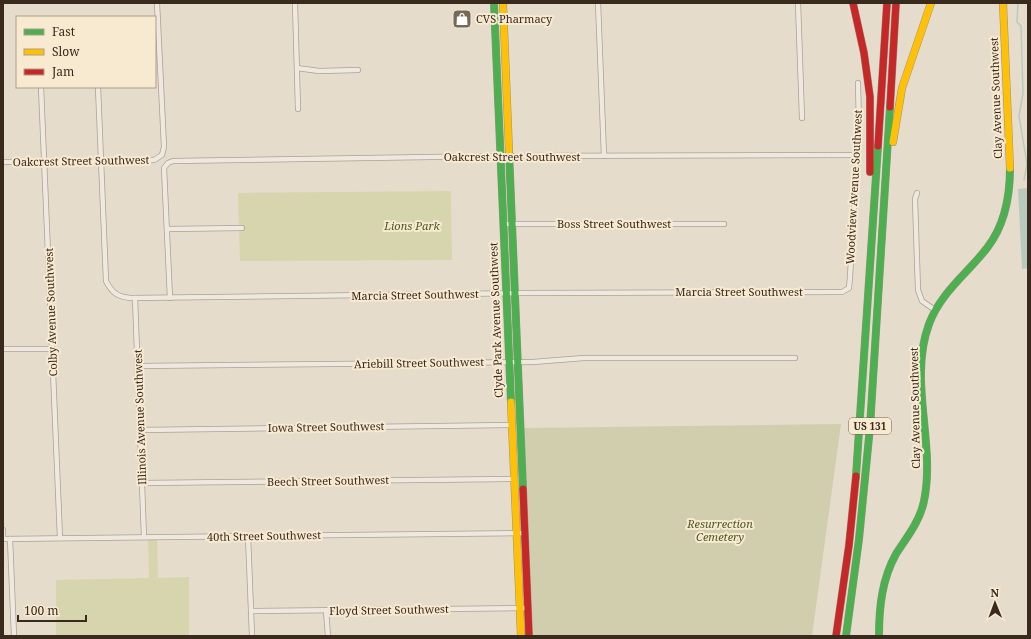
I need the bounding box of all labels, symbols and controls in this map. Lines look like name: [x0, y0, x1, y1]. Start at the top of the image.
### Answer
shop icon: CVS Pharmacy: [451, 8, 473, 30]
place label: CVS Pharmacy: [476, 11, 553, 26]
legend: [16, 16, 156, 88]
text: Fast: [52, 23, 75, 40]
street label: Clay Avenue Southwest: [986, 37, 1005, 159]
text: Slow: [52, 43, 80, 60]
text: Jam: [51, 63, 74, 80]
street label: Woodview Avenue Southwest: [842, 109, 865, 265]
street label: Oakcrest Street Southwest: [444, 149, 580, 164]
street label: Oakcrest Street Southwest: [13, 152, 150, 169]
street label: Boss Street Southwest: [557, 216, 671, 231]
park label: Lions Park: [383, 218, 441, 233]
street label: Clyde Park Avenue Southwest: [485, 242, 506, 398]
street label: Colby Avenue Southwest: [41, 247, 60, 377]
street label: Marcia Street Southwest: [675, 284, 803, 299]
street label: Marcia Street Southwest: [351, 286, 479, 303]
street label: Clay Avenue Southwest: [906, 347, 923, 469]
street label: Illinois Avenue Southwest: [130, 349, 149, 485]
street label: Ariebill Street Southwest: [354, 354, 484, 371]
street label: Iowa Street Southwest: [267, 418, 385, 435]
road number: US 131: [849, 418, 891, 434]
street label: Beech Street Southwest: [267, 472, 389, 489]
park label: Resurrection Cemetery: [686, 516, 753, 544]
street label: 40th Street Southwest: [207, 527, 321, 544]
north arrow: [975, 583, 1015, 623]
text: N: [990, 585, 1000, 600]
scale bar: [18, 597, 86, 623]
street label: Floyd Street Southwest: [329, 601, 449, 618]
text: 100 m: [24, 602, 59, 619]

